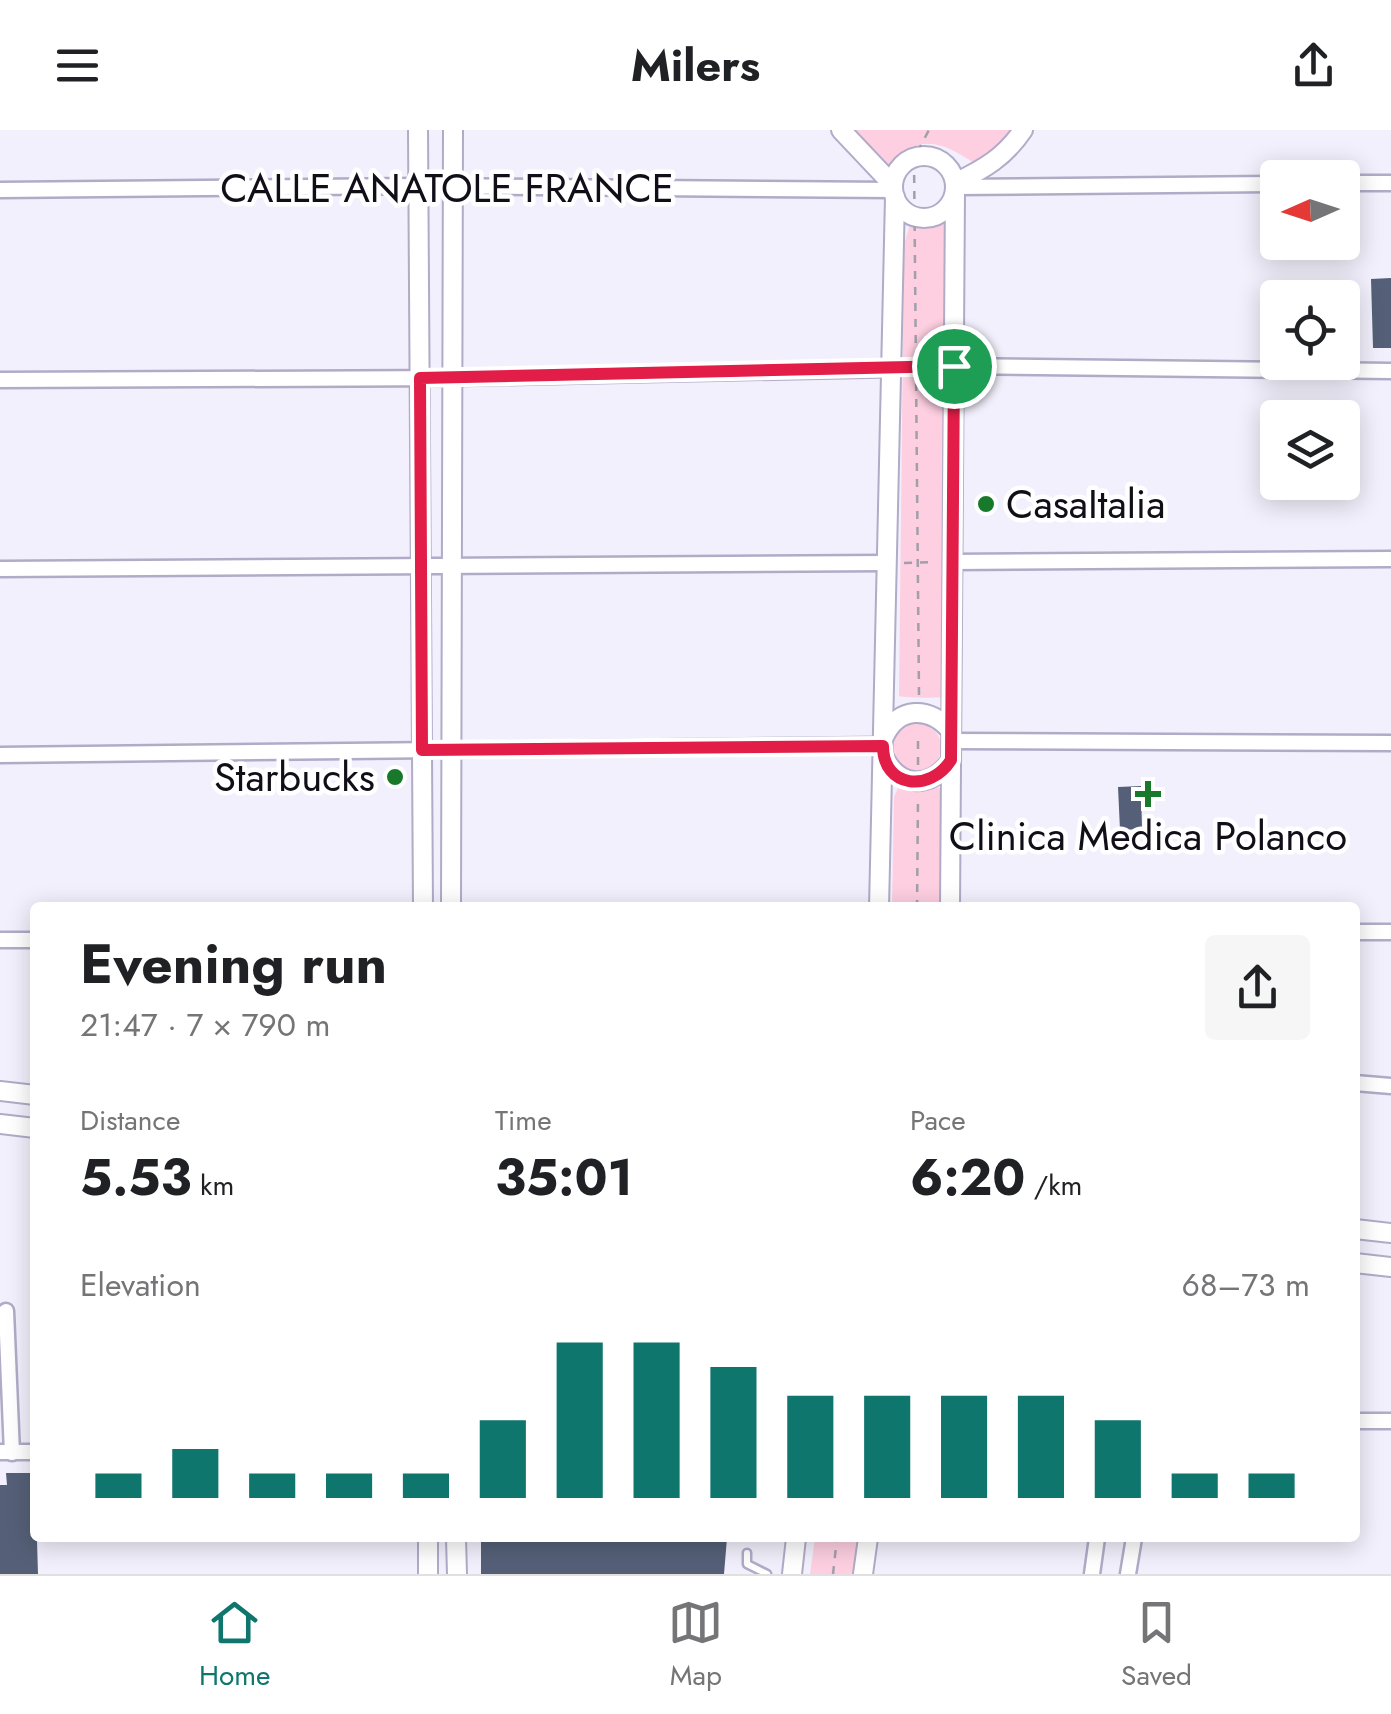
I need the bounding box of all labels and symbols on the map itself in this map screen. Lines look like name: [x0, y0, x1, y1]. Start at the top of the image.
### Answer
street label: CALLE ANATOLE FRANCE: [220, 159, 674, 217]
north arrow: [1260, 160, 1360, 260]
pin: [912, 324, 997, 409]
place label: CasaItalia: [1006, 475, 1165, 533]
marker: CasaItalia: [975, 493, 997, 515]
place label: Starbucks: [214, 748, 375, 806]
marker: Starbucks: [384, 766, 406, 788]
marker: Clinica Medica Polanco: [1135, 781, 1161, 807]
place label: Clinica Medica Polanco: [949, 807, 1347, 865]

